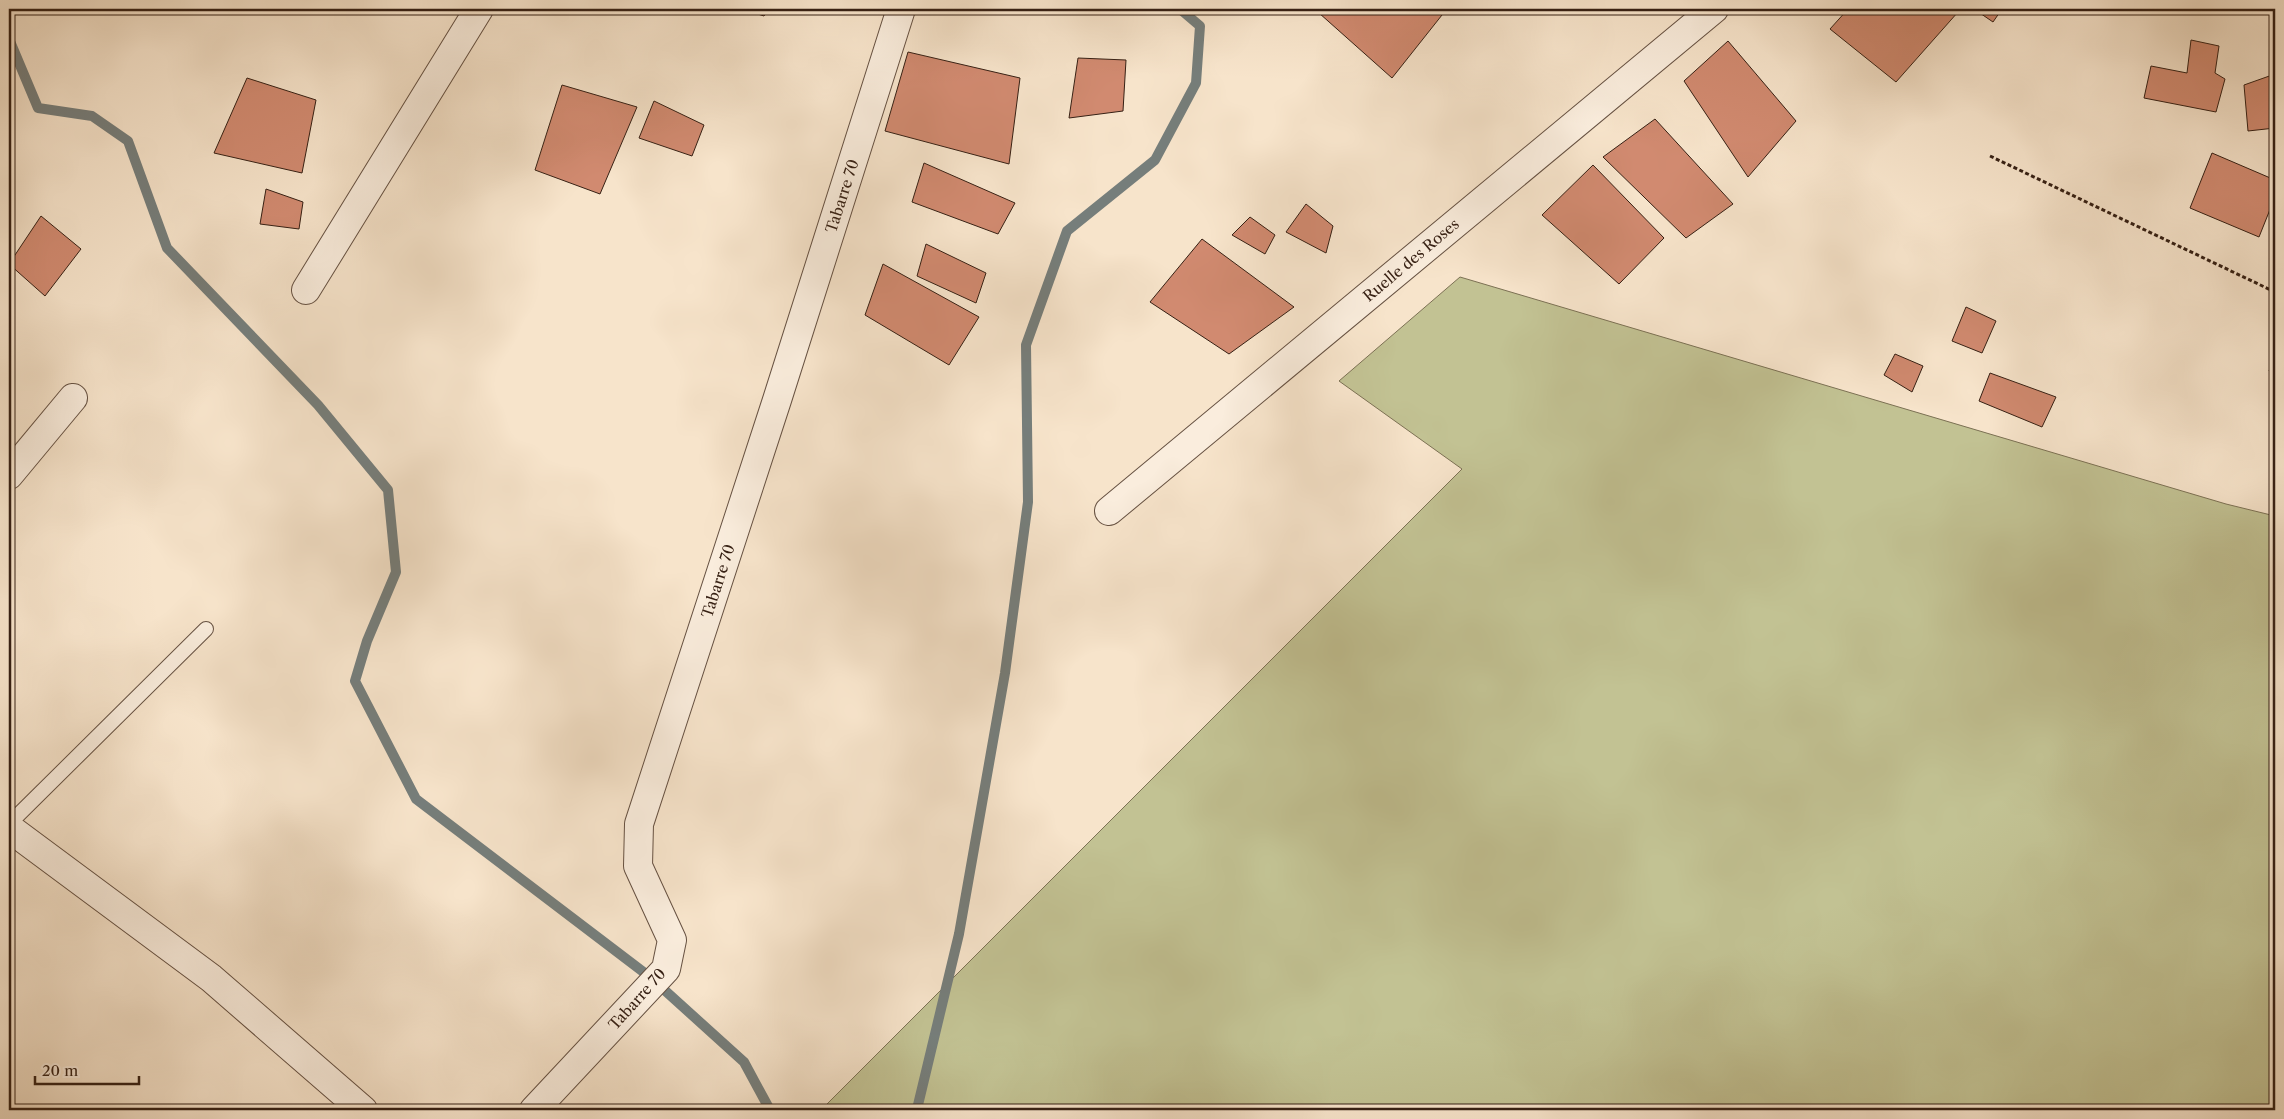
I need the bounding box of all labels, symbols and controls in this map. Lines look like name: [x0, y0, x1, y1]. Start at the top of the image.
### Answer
street label: Tabarre 70: [821, 157, 863, 235]
street label: Ruelle des Roses: [1359, 214, 1463, 306]
street label: Tabarre 70: [697, 542, 739, 620]
street label: Tabarre 70: [604, 964, 670, 1034]
scale bar: [35, 1054, 139, 1086]
text: 20 m: [42, 1061, 78, 1080]

